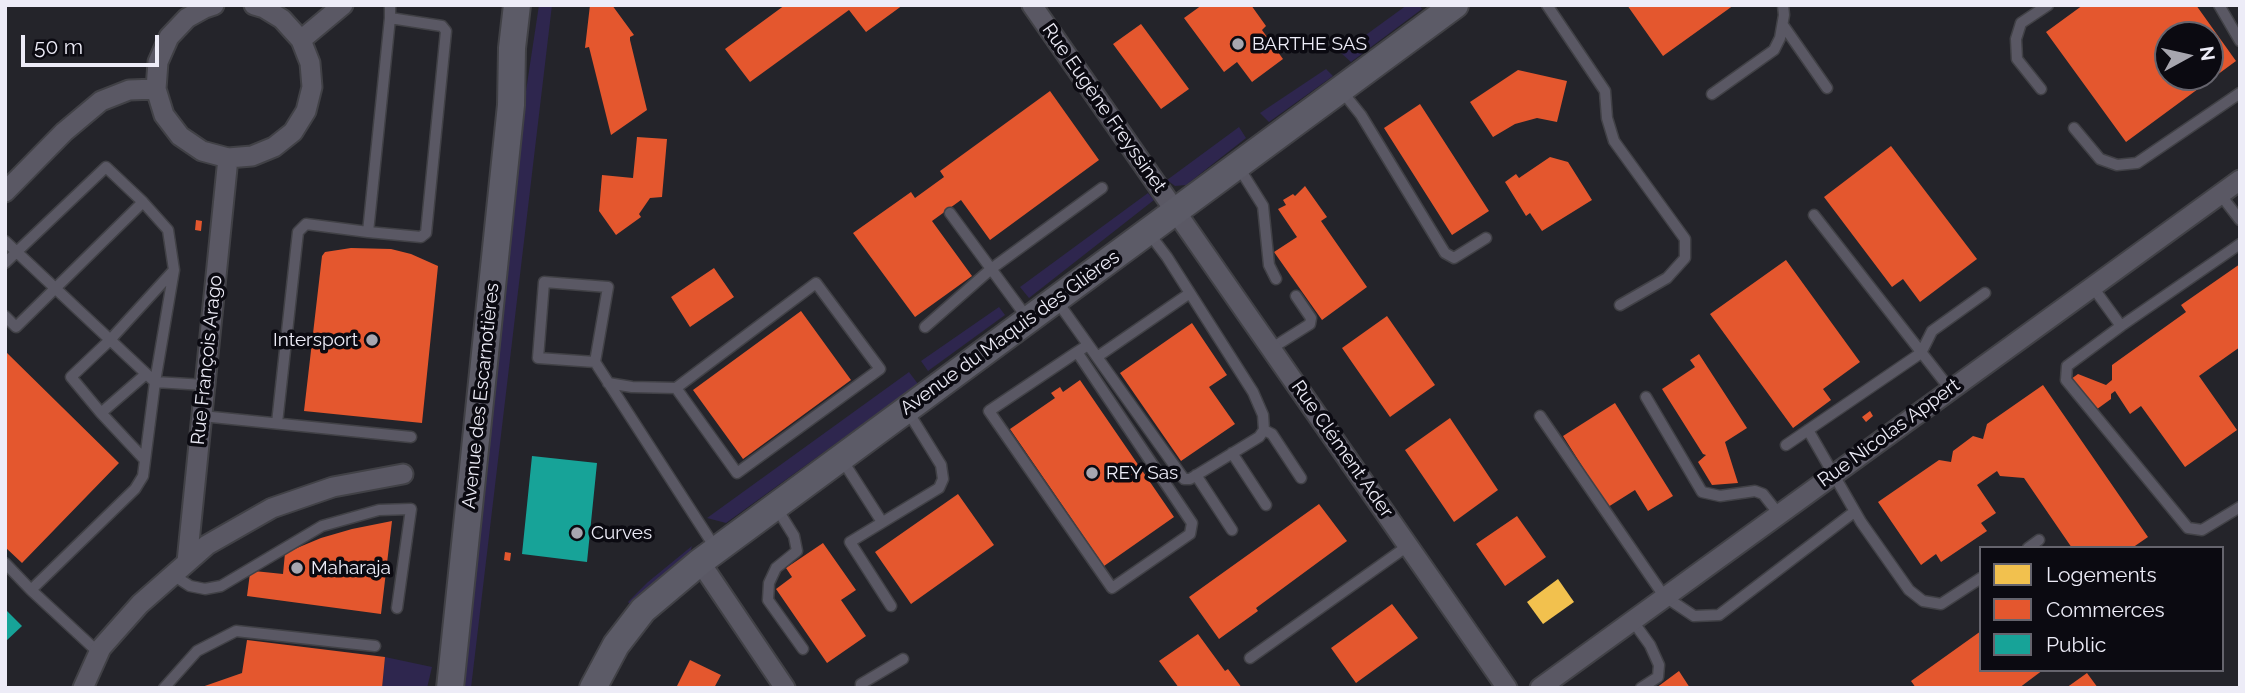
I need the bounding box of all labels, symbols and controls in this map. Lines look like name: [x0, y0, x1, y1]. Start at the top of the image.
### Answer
street label: Rue Eugène Freyssinet: [1037, 19, 1171, 197]
scale bar: [24, 21, 163, 65]
north arrow: [2154, 21, 2224, 91]
place label: BARTHE SAS: [1252, 33, 1367, 55]
text: 50 m: [34, 34, 83, 59]
marker: BARTHE SAS: [1230, 36, 1246, 52]
text: N: [2196, 45, 2220, 62]
street label: Avenue du Maquis des Glières: [896, 246, 1124, 420]
street label: Rue François Arago: [187, 274, 227, 446]
street label: Avenue des Escarnotières: [458, 282, 504, 510]
place label: Intersport: [273, 329, 358, 351]
marker: Intersport: [364, 332, 380, 348]
street label: Rue Nicolas Appert: [1814, 374, 1964, 492]
street label: Rue Clément Ader: [1286, 376, 1398, 522]
place label: REY Sas: [1106, 462, 1178, 484]
marker: REY Sas: [1084, 465, 1100, 481]
place label: Curves: [591, 522, 652, 544]
marker: Curves: [569, 525, 585, 541]
legend: [1979, 546, 2224, 672]
place label: Maharaja: [311, 557, 391, 579]
marker: Maharaja: [289, 560, 305, 576]
text: Logements: [2046, 562, 2157, 587]
text: Commerces: [2046, 597, 2165, 622]
text: Public: [2046, 632, 2106, 657]

